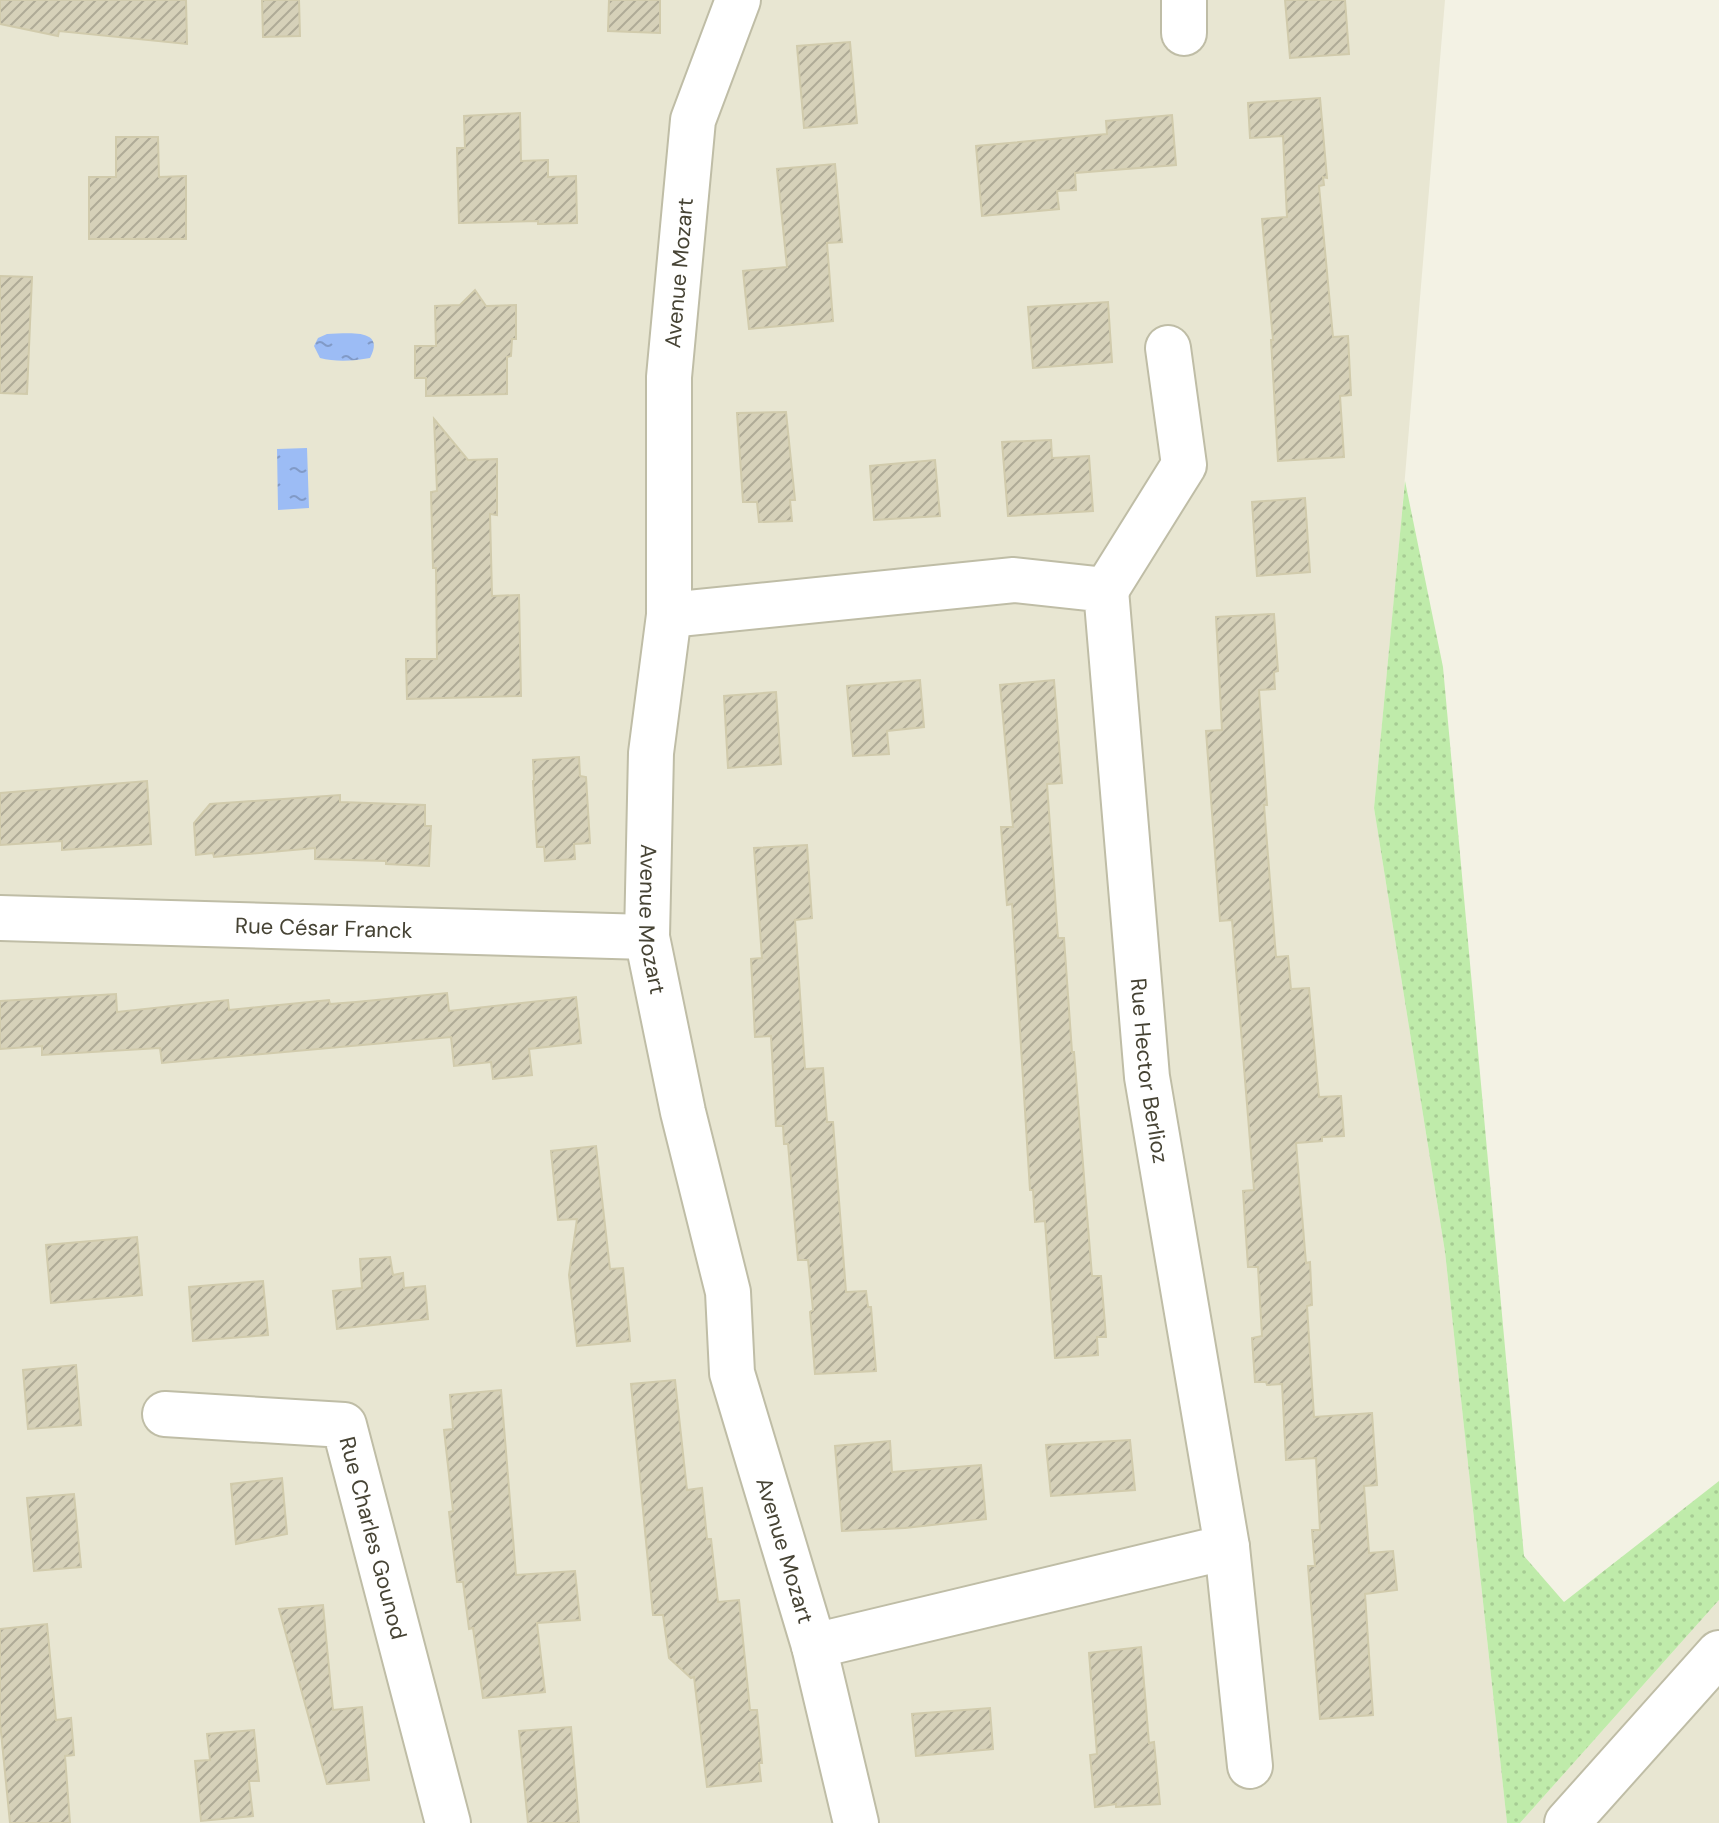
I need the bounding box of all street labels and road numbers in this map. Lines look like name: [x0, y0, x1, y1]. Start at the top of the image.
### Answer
street label: Avenue Mozart: [658, 197, 700, 349]
street label: Avenue Mozart: [632, 844, 673, 997]
street label: Rue César Franck: [235, 910, 413, 945]
street label: Rue Hector Berlioz: [1124, 977, 1176, 1165]
street label: Rue Charles Gounod: [333, 1433, 414, 1643]
street label: Avenue Mozart: [750, 1474, 821, 1627]

